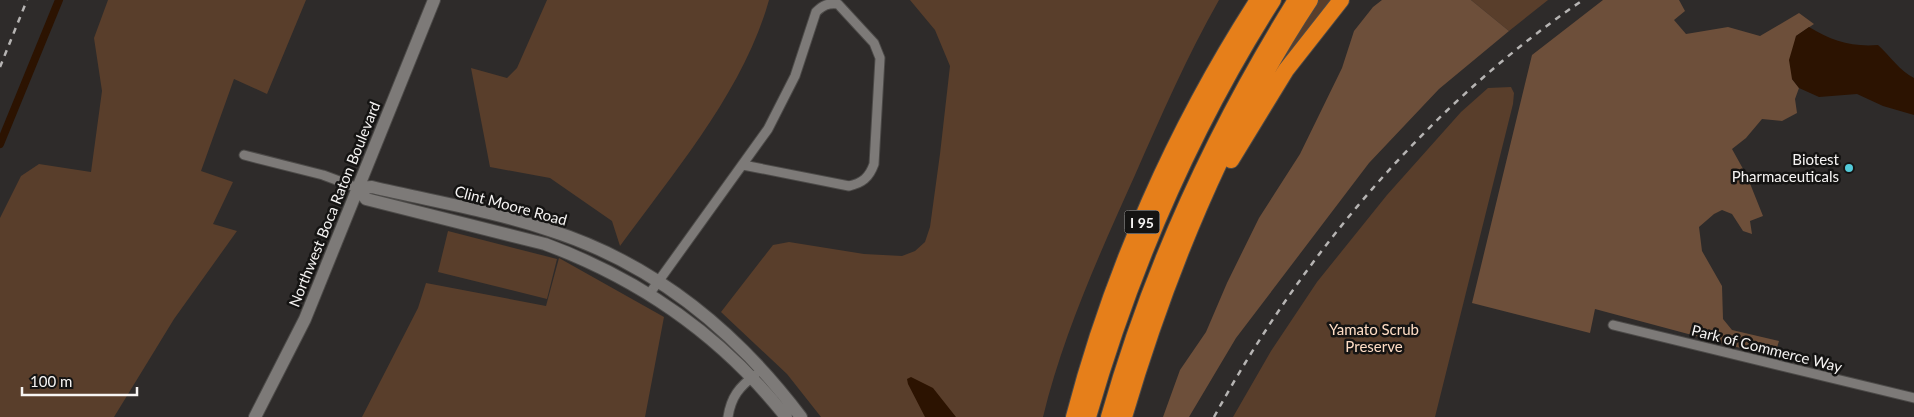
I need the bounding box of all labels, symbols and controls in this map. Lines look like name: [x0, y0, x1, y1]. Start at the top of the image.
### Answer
street label: Northwest Boca Raton Boulevard: [284, 99, 384, 309]
place label: Biotest Pharmaceuticals: [1732, 150, 1840, 185]
marker: Biotest Pharmaceuticals: [1843, 162, 1855, 174]
street label: Clint Moore Road: [453, 181, 569, 229]
road number: I 95: [1124, 210, 1160, 233]
park label: Yamato Scrub Preserve: [1329, 320, 1419, 355]
street label: Park of Commerce Way: [1690, 321, 1844, 376]
scale bar: [22, 364, 138, 396]
text: 100 m: [30, 372, 72, 390]

